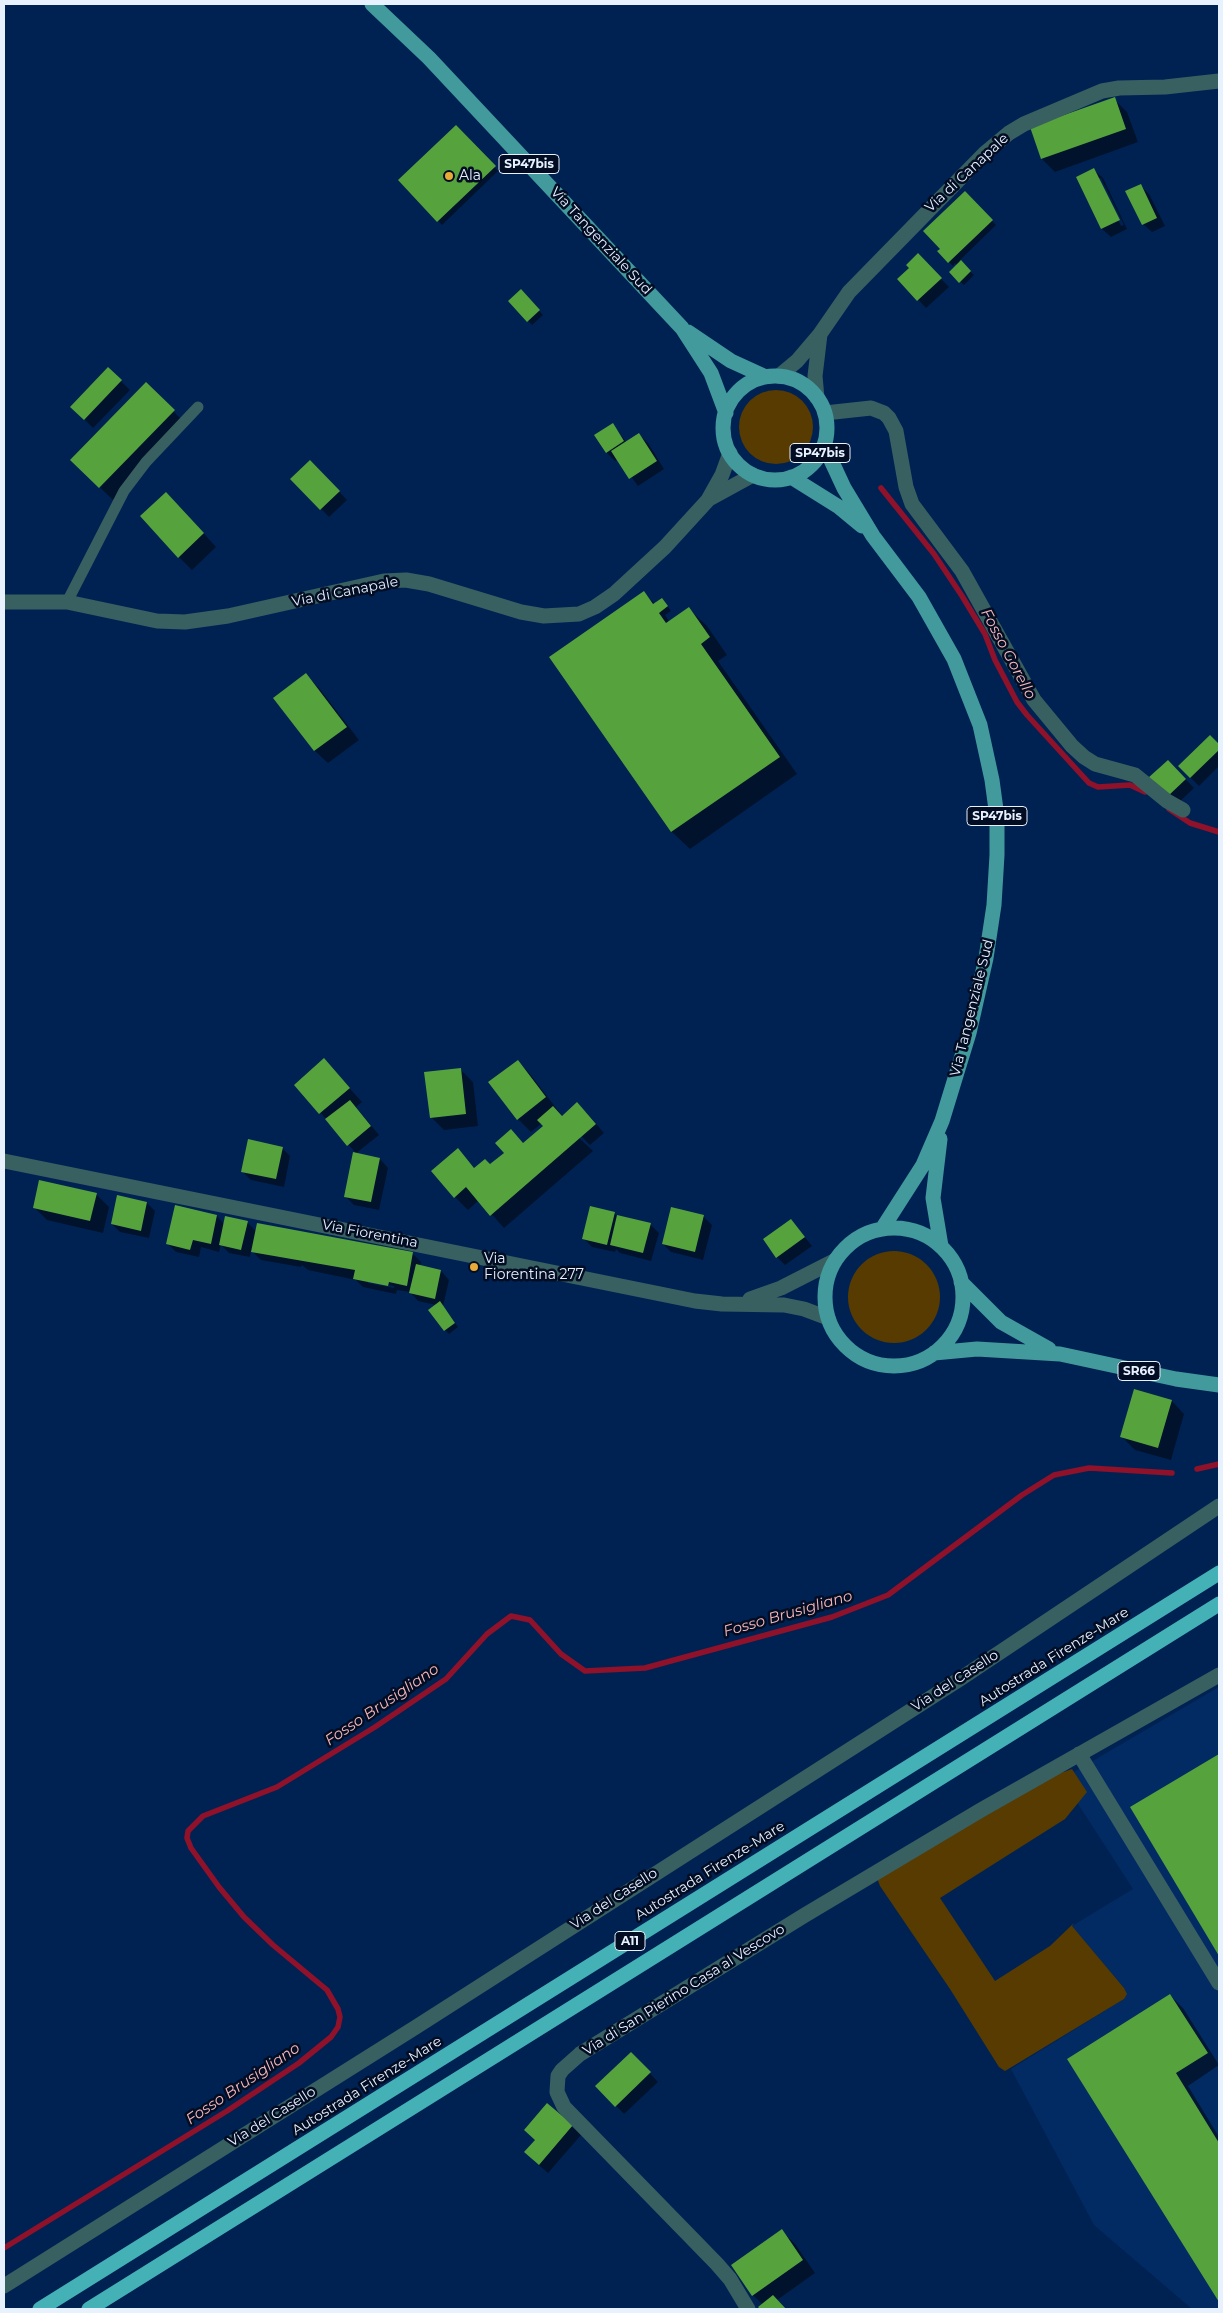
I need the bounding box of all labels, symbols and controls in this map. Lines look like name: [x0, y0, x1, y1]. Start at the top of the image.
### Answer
street label: Via di Canapale: [922, 130, 1012, 216]
road number: SP47bis: [499, 154, 559, 173]
place label: Ala: [459, 168, 481, 184]
marker: Ala: [443, 170, 455, 182]
street label: Via Tangenziale Sud: [547, 184, 655, 298]
road number: SP47bis: [790, 443, 850, 462]
street label: Via di Canapale: [290, 573, 400, 611]
water label: Fosso Gorello: [977, 606, 1039, 702]
road number: SP47bis: [967, 806, 1027, 826]
street label: Via Tangenziale Sud: [947, 938, 997, 1078]
street label: Via Fiorentina: [321, 1216, 419, 1252]
place label: Via Fiorentina 277: [484, 1251, 584, 1284]
marker: Via Fiorentina 277: [468, 1261, 480, 1273]
road number: SR66: [1118, 1362, 1160, 1380]
water label: Fosso Brusigliano: [721, 1587, 855, 1641]
street label: Autostrada Firenze-Mare: [976, 1604, 1132, 1710]
street label: Via del Casello: [908, 1647, 1002, 1715]
water label: Fosso Brusigliano: [322, 1660, 442, 1750]
street label: Autostrada Firenze-Mare: [632, 1818, 788, 1924]
street label: Via del Casello: [567, 1865, 661, 1933]
street label: Via di San Pierino Casa al Vescovo: [580, 1921, 788, 2059]
road number: A11: [615, 1932, 645, 1950]
street label: Autostrada Firenze-Mare: [289, 2033, 445, 2139]
water label: Fosso Brusigliano: [183, 2039, 303, 2129]
street label: Via del Casello: [225, 2083, 319, 2151]

